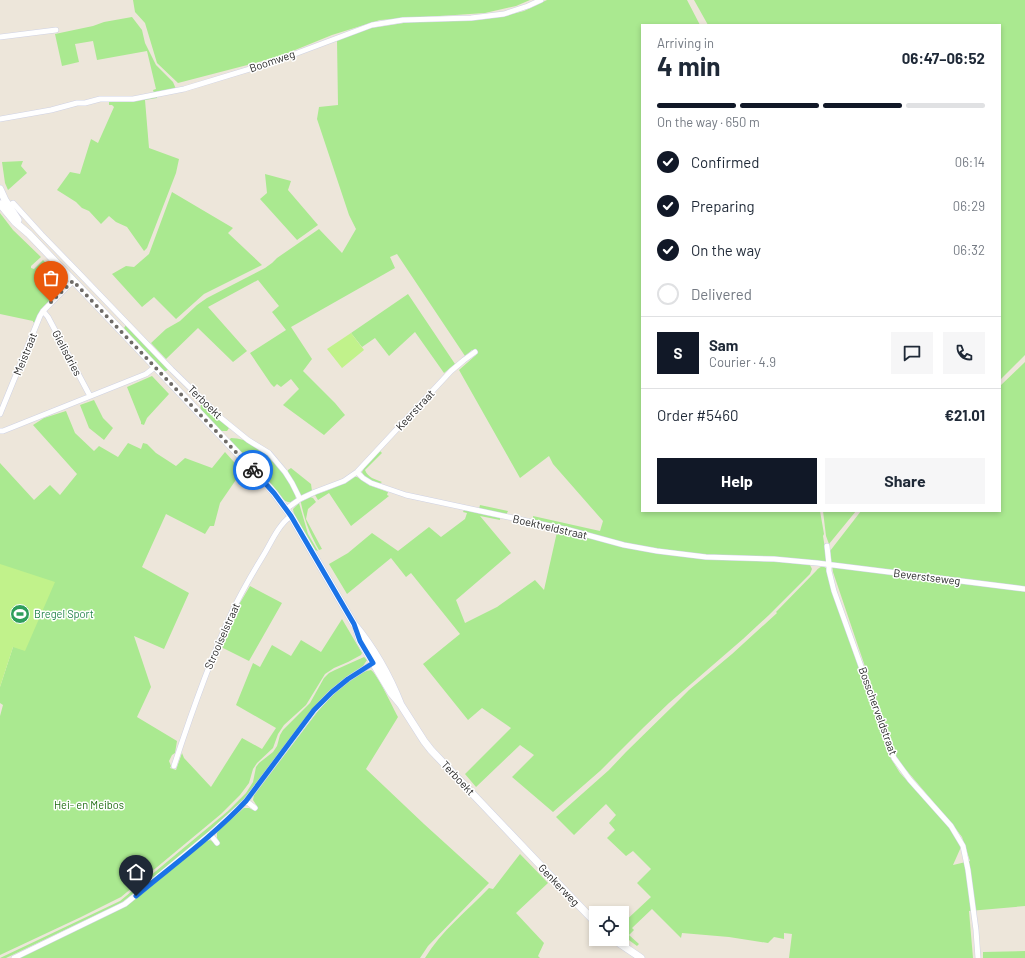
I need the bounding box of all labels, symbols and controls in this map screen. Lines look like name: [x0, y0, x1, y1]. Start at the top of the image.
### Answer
text: Arriving in: [657, 35, 714, 51]
street label: Boomweg: [247, 47, 296, 74]
text: 06:47–06:52: [902, 49, 985, 67]
text: 4 min: [657, 50, 721, 81]
text: On the way · 650 m: [657, 114, 760, 130]
icon: check: [657, 151, 679, 173]
text: Confirmed: [691, 153, 759, 171]
text: 06:14: [955, 154, 985, 170]
icon: check: [657, 195, 679, 217]
text: Preparing: [691, 197, 755, 215]
text: 06:29: [953, 198, 985, 214]
icon: check: [657, 239, 679, 261]
text: On the way: [691, 241, 761, 259]
text: 06:32: [953, 242, 985, 258]
pin: [34, 261, 68, 302]
icon: bag: [40, 267, 62, 289]
text: Delivered: [691, 285, 752, 303]
street label: Gielisdries: [50, 328, 85, 378]
street label: Meistraat: [10, 331, 39, 377]
button: chat: [891, 332, 933, 374]
button: phone: [943, 332, 985, 374]
text: Sam: [709, 336, 738, 354]
text: S: [674, 344, 682, 362]
text: Courier · 4.9: [709, 354, 776, 370]
street label: Terboekt: [185, 382, 225, 421]
street label: Keerstraat: [393, 387, 437, 433]
text: Order #5460: [657, 406, 738, 424]
text: €21.01: [945, 406, 985, 424]
courier: [233, 450, 273, 490]
button: Help: [657, 458, 817, 504]
button: Share: [825, 458, 985, 504]
icon: bike: [242, 459, 264, 481]
street label: Boektveldstraat: [512, 512, 589, 541]
street label: Beverstseweg: [893, 566, 961, 587]
street label: Strooiselstraat: [201, 601, 242, 671]
sports icon: Bregel Sport: [9, 603, 31, 625]
place label: Bregel Sport: [34, 607, 94, 620]
street label: Bosscherveldstraat: [856, 665, 900, 757]
street label: Terboekt: [439, 758, 478, 798]
park label: Hei- en Meibos: [54, 798, 124, 811]
pin: [119, 855, 153, 896]
icon: home: [125, 861, 147, 883]
street label: Genkerweg: [536, 861, 583, 908]
map controls: [589, 906, 629, 946]
button: locate: [589, 906, 629, 946]

